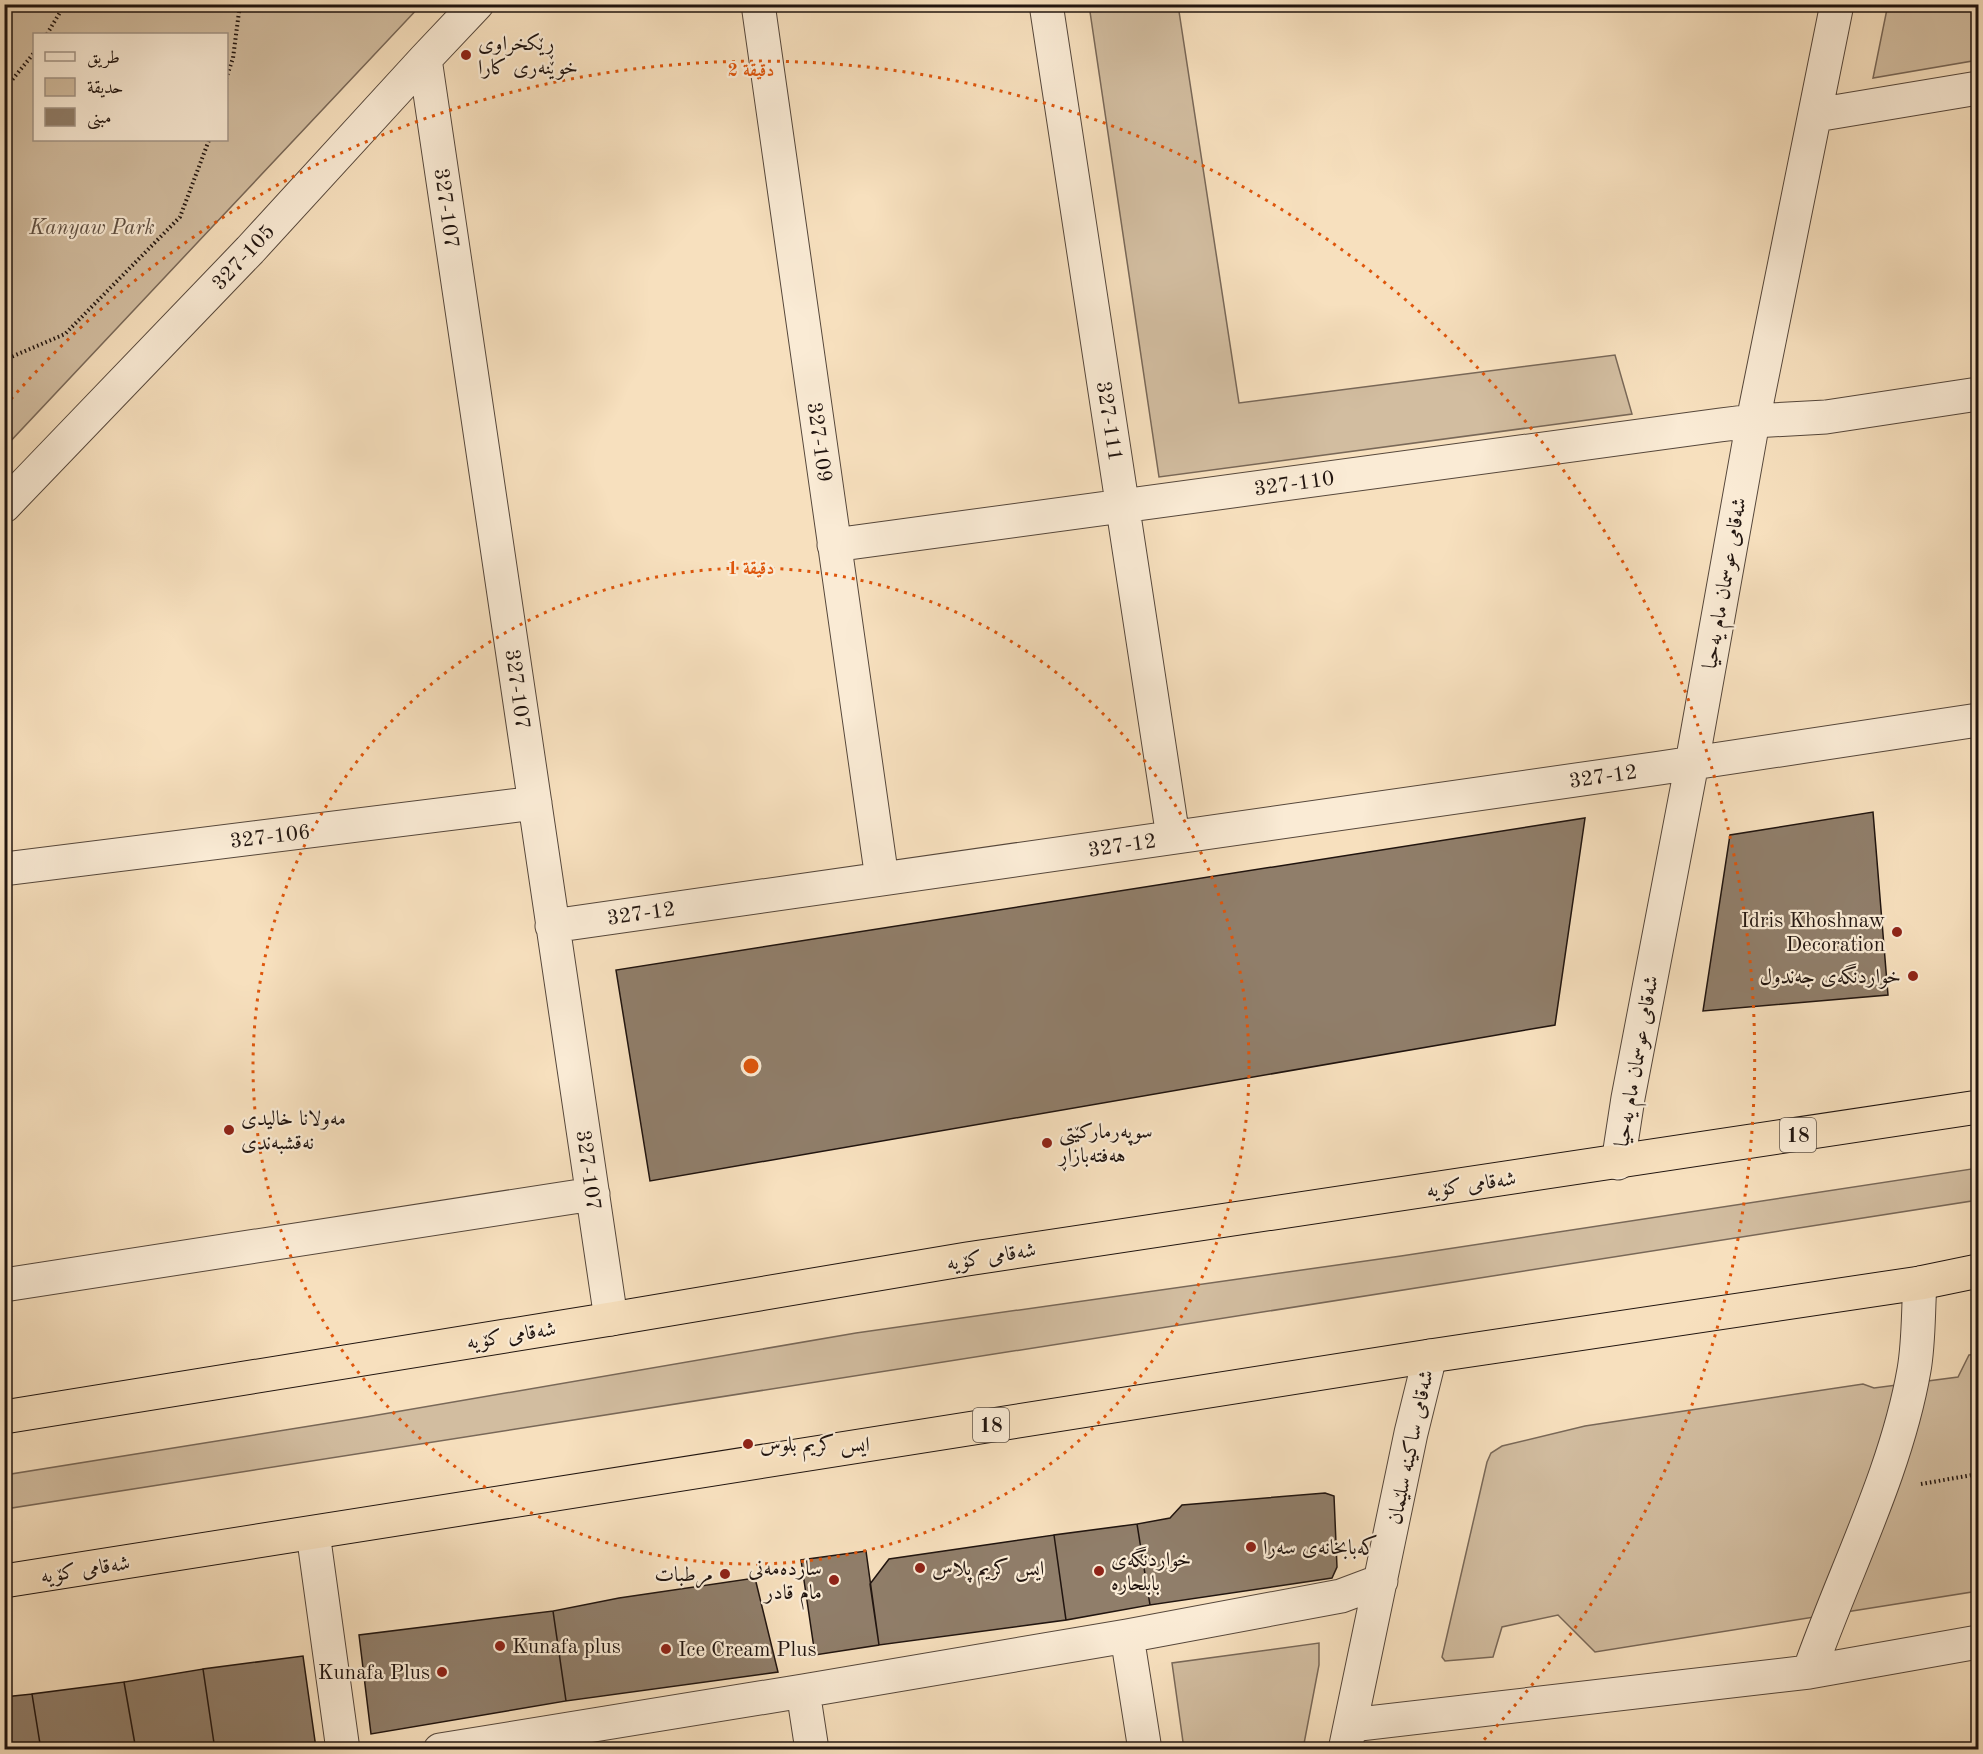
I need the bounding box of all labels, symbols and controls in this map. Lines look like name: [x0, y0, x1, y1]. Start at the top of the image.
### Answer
place label: ڕێكخراوی خوێنەری كارا: [478, 32, 578, 80]
legend: [33, 33, 228, 141]
marker: ڕێكخراوی خوێنەری كارا: [459, 48, 473, 62]
text: طريق: [87, 49, 120, 69]
text: 2 دقيقة: [728, 62, 774, 80]
text: حديقة: [87, 79, 123, 98]
text: مبنى: [87, 109, 112, 130]
street label: 327-107: [429, 167, 462, 250]
park label: Kanyaw Park: [28, 218, 155, 239]
street label: 327-105: [209, 221, 279, 295]
street label: 327-111: [1092, 380, 1125, 463]
street label: 327-109: [802, 401, 835, 484]
street label: 327-110: [1253, 468, 1336, 501]
street label: شەقامی عوسمان مام یەحیا: [1700, 496, 1757, 672]
text: 1 دقيقة: [728, 560, 774, 578]
street label: 327-107: [500, 648, 533, 731]
street label: 327-12: [1568, 762, 1639, 793]
street label: 327-106: [229, 822, 312, 853]
street label: 327-12: [1087, 831, 1158, 862]
street label: 327-12: [606, 899, 677, 930]
place label: Idris Khoshnaw Decoration: [1741, 911, 1885, 956]
marker: Idris Khoshnaw Decoration: [1890, 925, 1904, 939]
place label: خواردنگەی جەندول: [1760, 963, 1901, 989]
marker: خواردنگەی جەندول: [1906, 969, 1920, 983]
street label: شەقامی عوسمان مام یەحیا: [1612, 974, 1669, 1150]
centre of rings: [741, 1056, 761, 1076]
place label: مەولانا خالیدی نەقشبەندی: [241, 1109, 346, 1155]
road number: 18: [1780, 1118, 1816, 1152]
place label: سوپەرمارکێتی هەفتەبازاڕ: [1057, 1122, 1153, 1172]
marker: مەولانا خالیدی نەقشبەندی: [222, 1123, 236, 1137]
street label: 327-107: [571, 1129, 604, 1212]
marker: سوپەرمارکێتی هەفتەبازاڕ: [1040, 1136, 1054, 1150]
street label: شەقامی کۆیە: [1425, 1169, 1518, 1203]
street label: شەقامی کۆیە: [945, 1240, 1038, 1276]
street label: شەقامی کۆیە: [465, 1319, 558, 1355]
street label: شەقامی ساکینە سلێمان: [1385, 1368, 1438, 1526]
road number: 18: [973, 1408, 1009, 1442]
place label: ايس كريم بلوس: [760, 1433, 870, 1462]
marker: ايس كريم بلوس: [741, 1437, 755, 1451]
place label: کەبابخانەی سەرا: [1263, 1534, 1378, 1560]
marker: کەبابخانەی سەرا: [1244, 1540, 1258, 1554]
place label: خواردنگەی بابلحارە: [1111, 1546, 1191, 1596]
street label: شەقامی کۆیە: [39, 1553, 132, 1589]
place label: ايس كريم پلاس: [932, 1557, 1044, 1586]
place label: ساردەمەنی مام قادر: [748, 1559, 822, 1610]
marker: ايس كريم پلاس: [913, 1561, 927, 1575]
marker: خواردنگەی بابلحارە: [1092, 1564, 1106, 1578]
place label: مرطبات: [655, 1565, 713, 1589]
marker: مرطبات: [718, 1567, 732, 1581]
marker: ساردەمەنی مام قادر: [827, 1573, 841, 1587]
place label: Kunafa plus: [512, 1637, 621, 1658]
marker: Kunafa plus: [493, 1639, 507, 1653]
place label: Ice Cream Plus: [678, 1640, 817, 1661]
marker: Ice Cream Plus: [659, 1642, 673, 1656]
place label: Kunafa Plus: [318, 1663, 430, 1684]
marker: Kunafa Plus: [435, 1665, 449, 1679]

